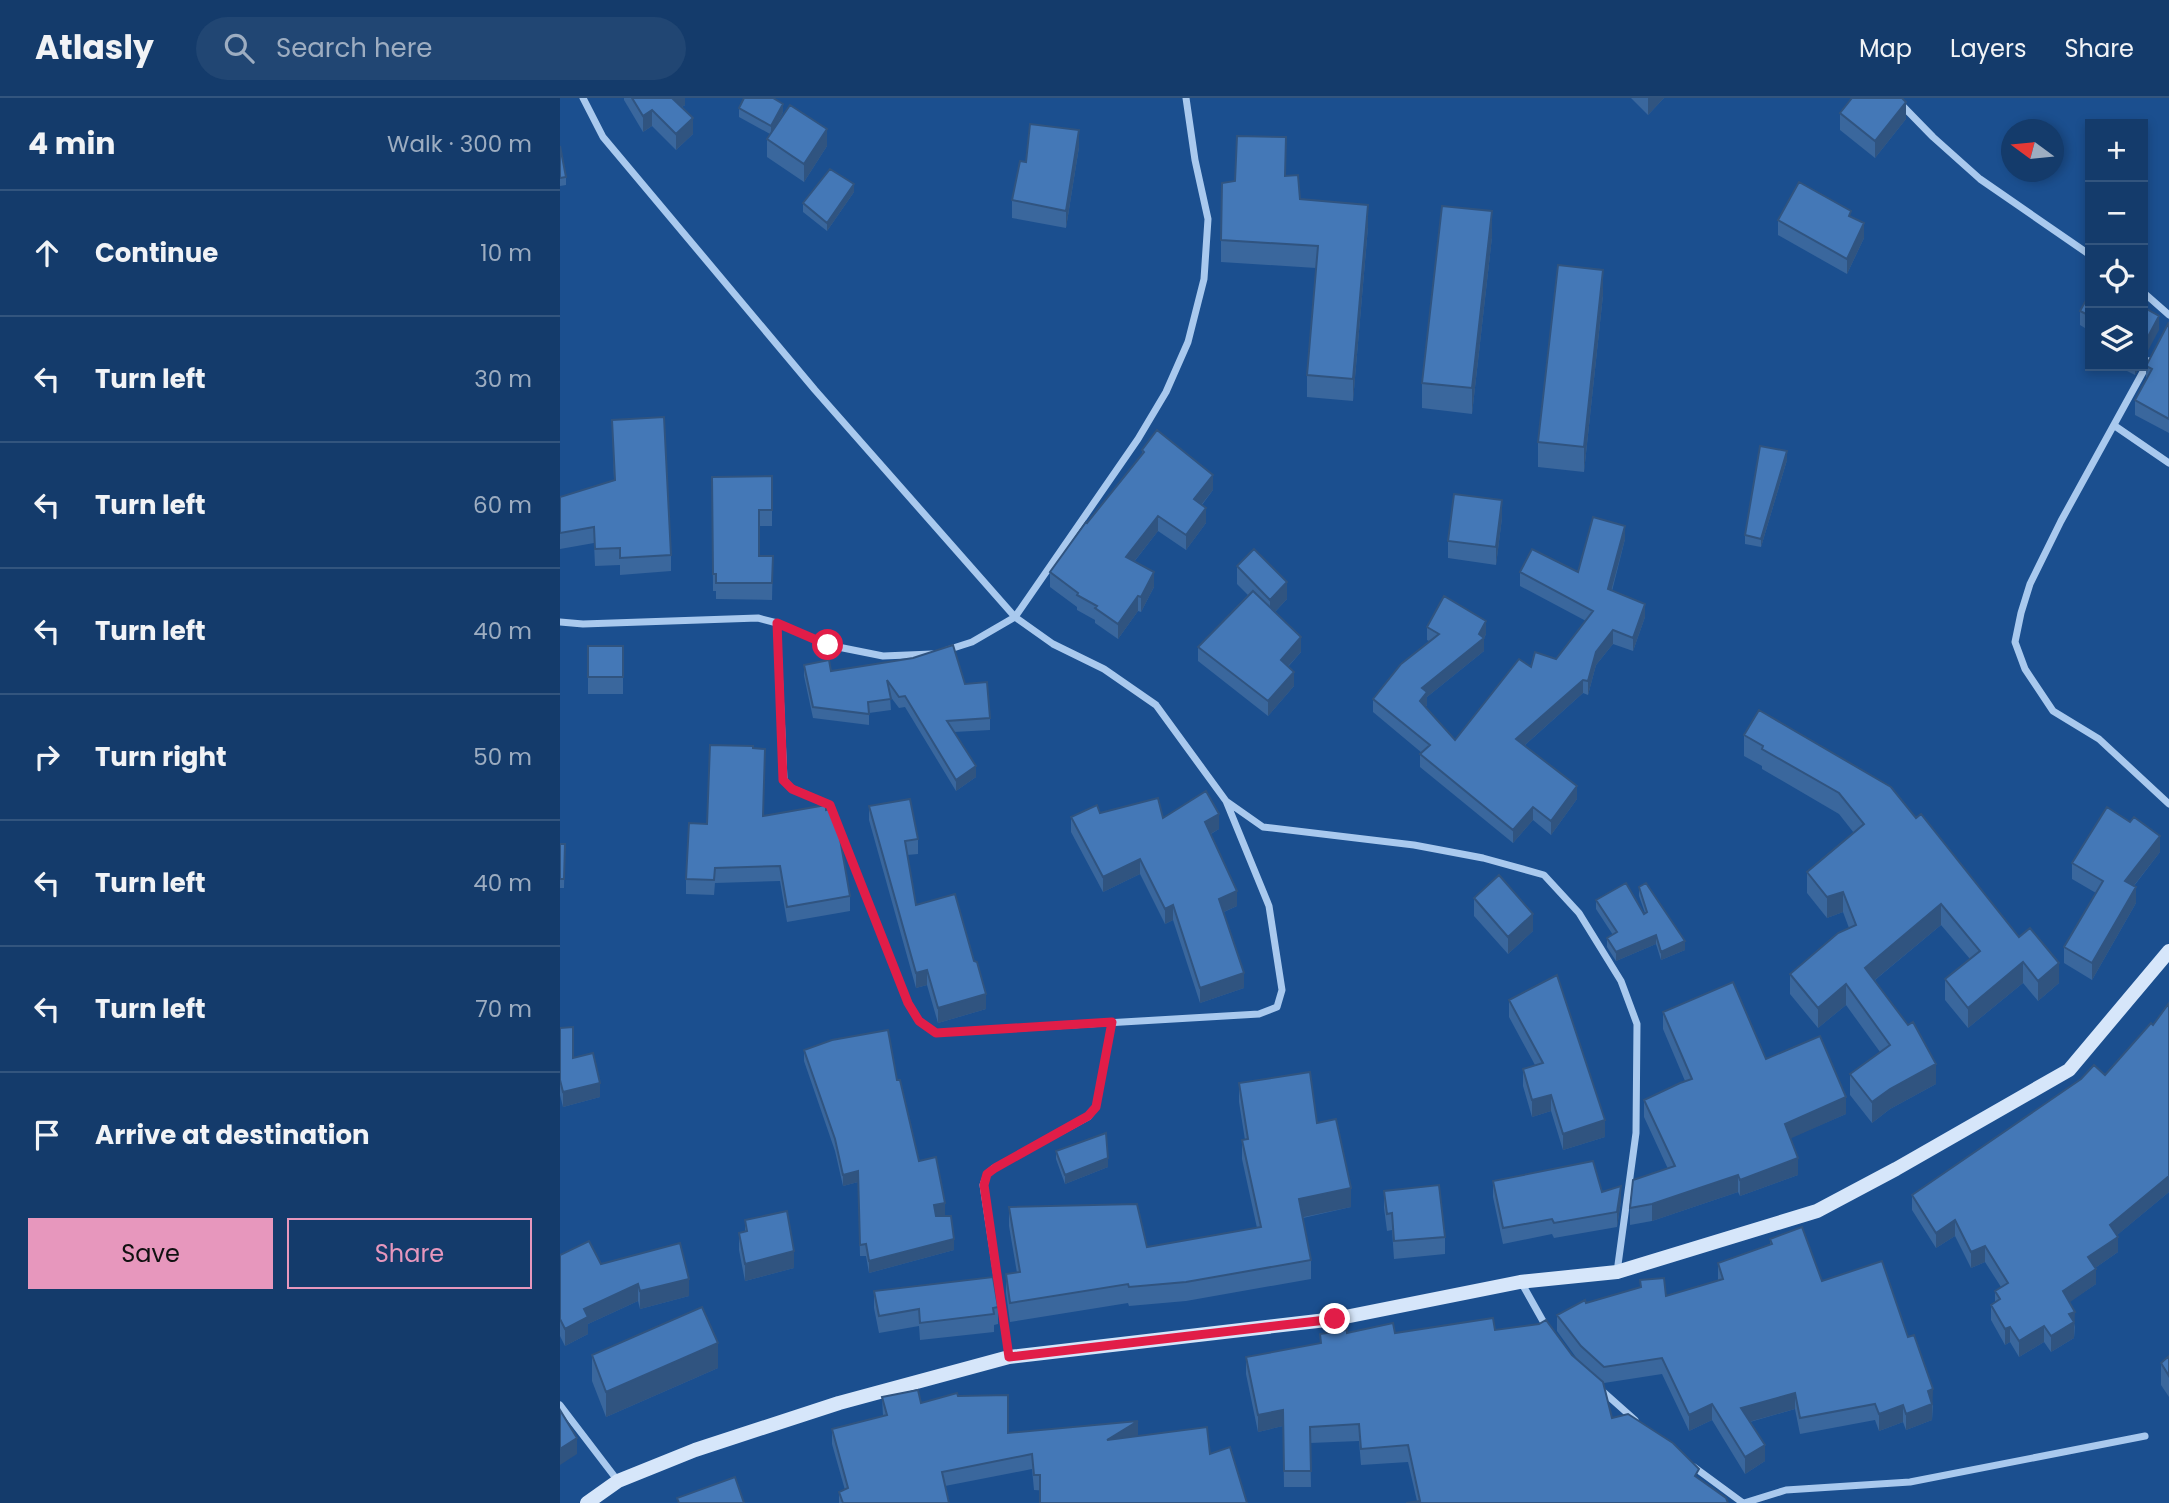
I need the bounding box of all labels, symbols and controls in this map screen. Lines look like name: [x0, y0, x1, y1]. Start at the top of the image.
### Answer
search box: [196, 17, 686, 80]
text: Atlasly: [35, 24, 154, 71]
icon: search: [220, 29, 258, 67]
text: Search here: [276, 30, 432, 66]
text: Map: [1859, 32, 1912, 65]
text: Layers: [1950, 32, 2026, 65]
text: Share: [2064, 32, 2134, 65]
north arrow: [2001, 119, 2064, 182]
map controls: [2085, 119, 2148, 371]
button: +: [2085, 119, 2148, 182]
text: 4 min: [28, 122, 116, 165]
text: Walk · 300 m: [387, 128, 532, 160]
button: −: [2085, 182, 2148, 245]
icon: ahead: [28, 234, 66, 272]
text: Continue: [95, 235, 218, 271]
text: 10 m: [480, 237, 532, 269]
button: locate: [2085, 245, 2148, 308]
button: layers: [2085, 308, 2148, 371]
icon: left: [28, 360, 66, 398]
text: Turn left: [95, 361, 206, 397]
text: 30 m: [474, 363, 532, 395]
icon: left: [28, 486, 66, 524]
text: Turn left: [95, 487, 206, 523]
text: 60 m: [473, 489, 532, 521]
icon: left: [28, 612, 66, 650]
text: Turn left: [95, 613, 206, 649]
text: 40 m: [473, 615, 532, 647]
route start: [812, 629, 843, 660]
icon: right: [28, 738, 66, 776]
text: Turn right: [95, 739, 227, 775]
text: 50 m: [473, 741, 532, 773]
icon: left: [28, 864, 66, 902]
text: Turn left: [95, 865, 206, 901]
text: 40 m: [473, 867, 532, 899]
icon: left: [28, 990, 66, 1028]
text: Turn left: [95, 991, 206, 1027]
text: 70 m: [475, 993, 532, 1025]
icon: arrive: [28, 1116, 66, 1154]
text: Arrive at destination: [95, 1117, 370, 1153]
button: Save: [28, 1218, 273, 1289]
button: Share: [287, 1218, 532, 1289]
route end: [1319, 1303, 1350, 1334]

